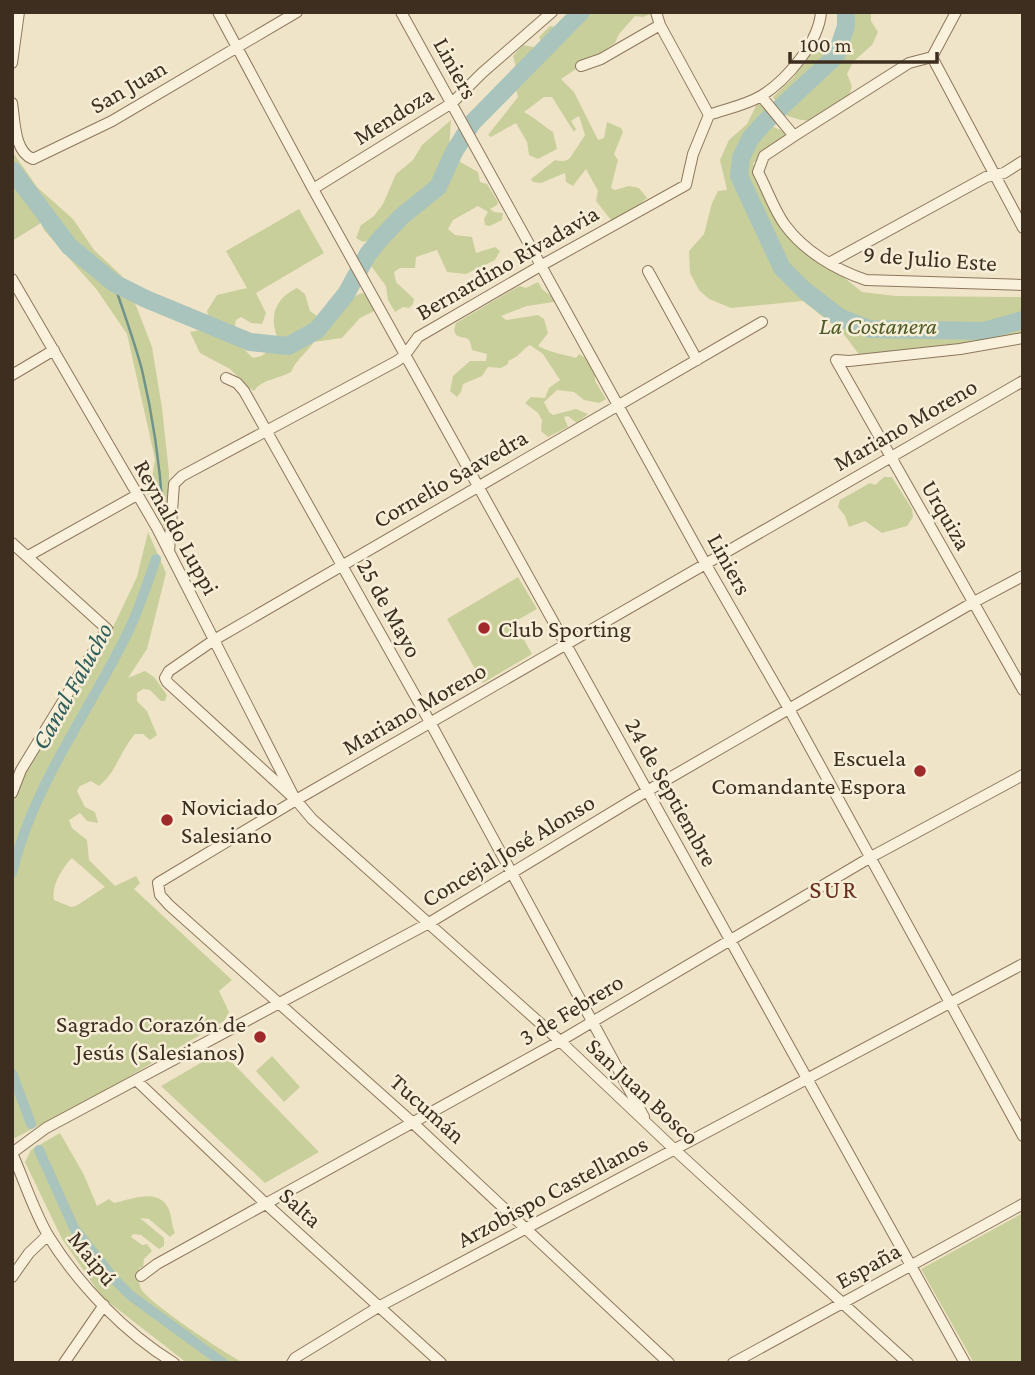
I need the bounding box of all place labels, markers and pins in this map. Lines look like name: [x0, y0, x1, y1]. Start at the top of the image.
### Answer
place label: Club Sporting: [498, 615, 631, 642]
marker: Club Sporting: [476, 620, 492, 636]
place label: Escuela Comandante Espora: [711, 744, 906, 799]
marker: Escuela Comandante Espora: [912, 763, 928, 779]
place label: Noviciado Salesiano: [181, 793, 278, 848]
marker: Noviciado Salesiano: [159, 812, 175, 828]
place label: Sagrado Corazón de Jesús (Salesianos): [56, 1010, 246, 1066]
marker: Sagrado Corazón de Jesús (Salesianos): [252, 1029, 268, 1045]

